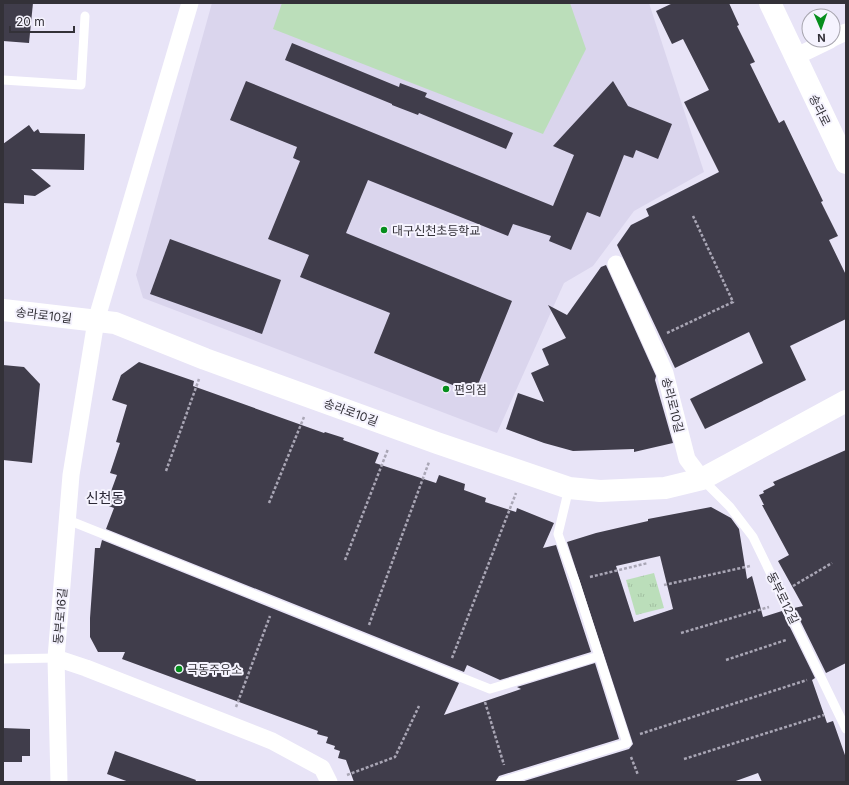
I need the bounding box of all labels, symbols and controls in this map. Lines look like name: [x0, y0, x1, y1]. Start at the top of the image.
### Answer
scale bar: [10, 8, 74, 34]
north arrow: [801, 8, 841, 48]
text: 20 m: [16, 14, 45, 29]
text: N: [817, 31, 826, 45]
street label: 송라로: [806, 92, 834, 128]
place label: 대구신천초등학교: [392, 223, 480, 238]
marker: 대구신천초등학교: [379, 225, 389, 235]
street label: 송라로10길: [15, 304, 73, 326]
street label: 송라로10길: [659, 376, 687, 434]
place label: 편의점: [454, 382, 487, 397]
marker: 편의점: [441, 384, 451, 394]
street label: 송라로10길: [322, 395, 380, 429]
district label: 신천동: [86, 489, 124, 506]
street label: 동부로12길: [764, 569, 802, 627]
street label: 동부로16길: [50, 587, 70, 645]
place label: 극동주유소: [187, 662, 242, 677]
marker: 극동주유소: [174, 664, 184, 674]

